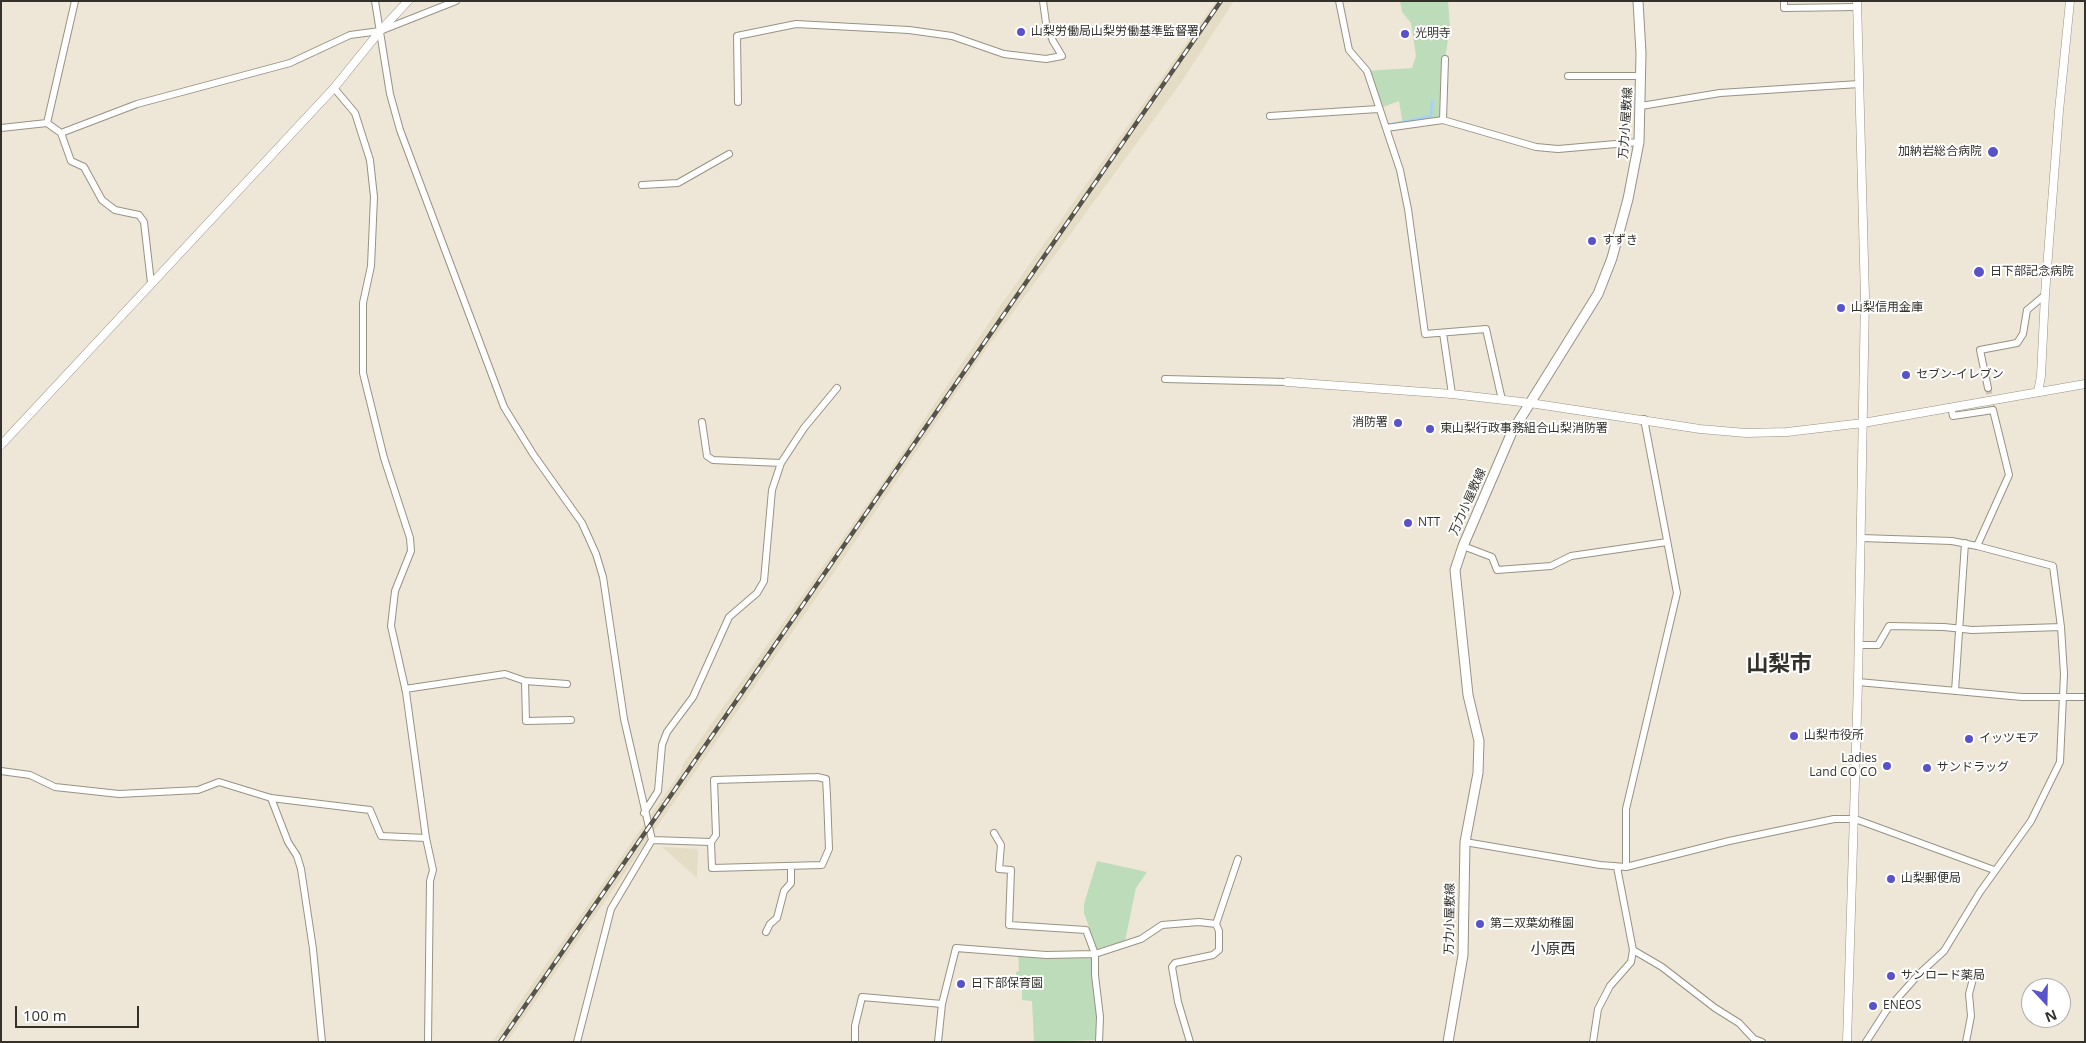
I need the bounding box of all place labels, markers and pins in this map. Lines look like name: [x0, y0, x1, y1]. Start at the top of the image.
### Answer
place label: 山梨労働局山梨労働基準監督署: [1031, 25, 1199, 39]
marker: 山梨労働局山梨労働基準監督署: [1015, 26, 1027, 38]
place label: 光明寺: [1415, 27, 1451, 41]
marker: 光明寺: [1399, 28, 1411, 40]
place label: 加納岩総合病院: [1898, 145, 1982, 159]
marker: 加納岩総合病院: [1986, 145, 2000, 159]
place label: すずき: [1602, 234, 1638, 248]
marker: すずき: [1586, 235, 1598, 247]
marker: 日下部記念病院: [1972, 265, 1986, 279]
place label: 日下部記念病院: [1990, 265, 2074, 279]
place label: 山梨信用金庫: [1851, 301, 1923, 315]
marker: 山梨信用金庫: [1835, 302, 1847, 314]
place label: セブン-イレブン: [1916, 368, 2004, 382]
marker: セブン-イレブン: [1900, 369, 1912, 381]
place label: 消防署: [1352, 416, 1388, 430]
marker: 消防署: [1392, 417, 1404, 429]
place label: 東山梨行政事務組合山梨消防署: [1440, 422, 1608, 436]
marker: 東山梨行政事務組合山梨消防署: [1424, 423, 1436, 435]
place label: NTT: [1418, 516, 1440, 530]
marker: NTT: [1402, 517, 1414, 529]
place label: 山梨市役所: [1804, 729, 1864, 743]
marker: 山梨市役所: [1788, 730, 1800, 742]
place label: イッツモア: [1979, 732, 2039, 746]
marker: イッツモア: [1963, 733, 1975, 745]
place label: Ladies Land CO CO: [1809, 752, 1877, 780]
marker: Ladies Land CO CO: [1881, 760, 1893, 772]
place label: サンドラッグ: [1937, 761, 2009, 775]
marker: サンドラッグ: [1921, 762, 1933, 774]
place label: 山梨郵便局: [1901, 872, 1961, 886]
marker: 山梨郵便局: [1885, 873, 1897, 885]
place label: 第二双葉幼稚園: [1490, 917, 1574, 931]
marker: 第二双葉幼稚園: [1474, 918, 1486, 930]
place label: サンロード薬局: [1901, 969, 1985, 983]
marker: サンロード薬局: [1885, 970, 1897, 982]
place label: 日下部保育園: [971, 977, 1043, 991]
marker: 日下部保育園: [955, 978, 967, 990]
place label: ENEOS: [1883, 999, 1921, 1013]
marker: ENEOS: [1867, 1000, 1879, 1012]

